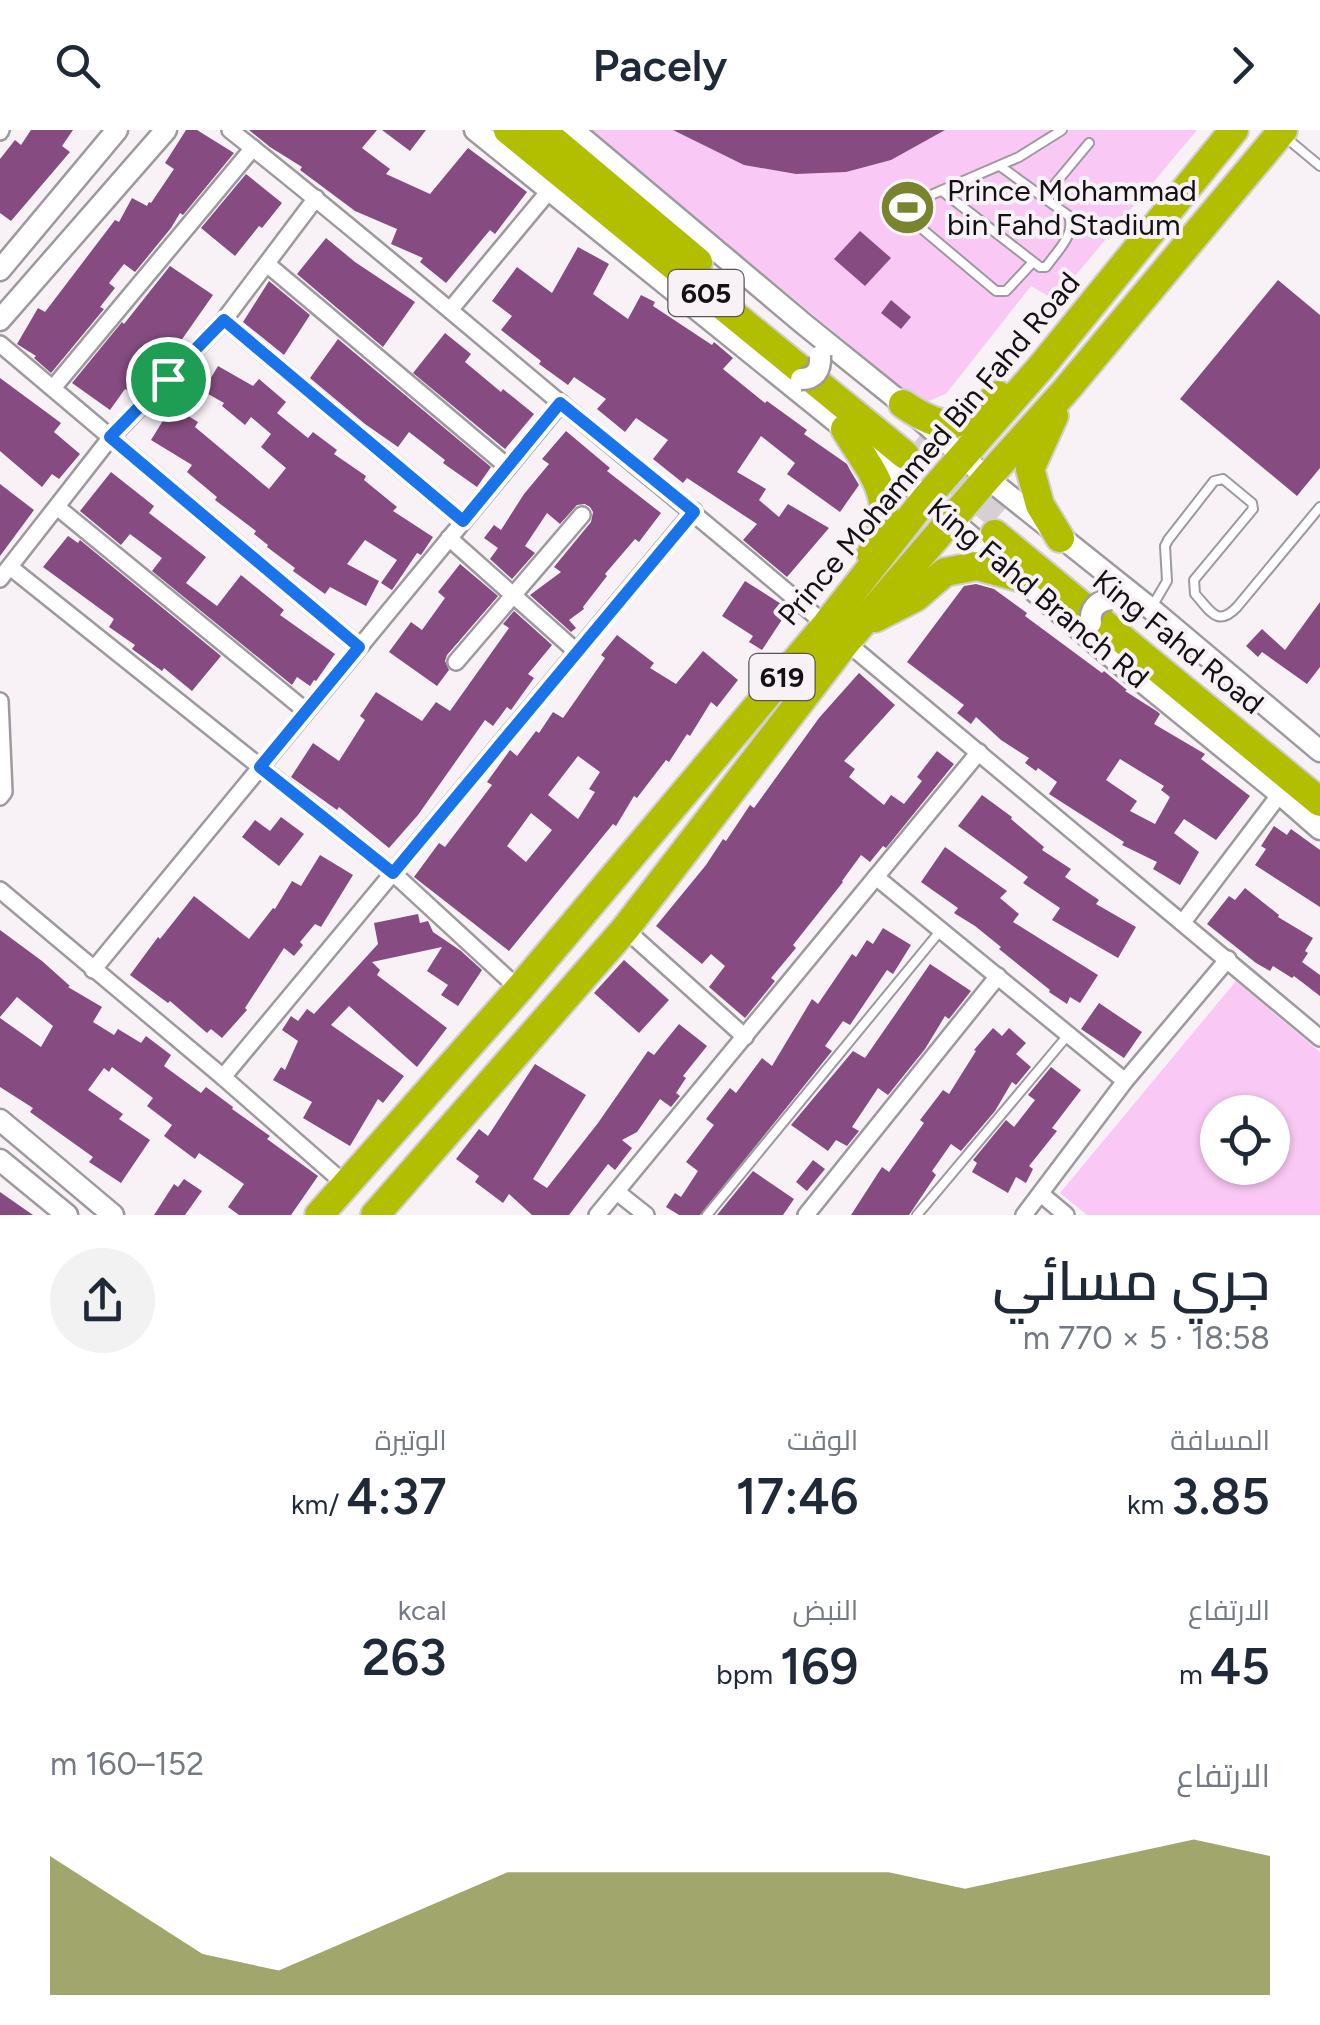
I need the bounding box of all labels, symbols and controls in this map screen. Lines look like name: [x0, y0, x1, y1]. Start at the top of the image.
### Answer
icon: search: [50, 38, 105, 93]
text: Pacely: [593, 38, 727, 92]
icon: forward: [1215, 38, 1270, 93]
place label: Prince Mohammad bin Fahd Stadium: [947, 172, 1197, 243]
sports icon: Prince Mohammad bin Fahd Stadium: [878, 178, 938, 238]
street label: Prince Mohammed Bin Fahd Road: [770, 264, 1087, 633]
road number: 605: [668, 270, 744, 316]
pin: [126, 337, 211, 422]
icon: arrive: [141, 352, 196, 407]
street label: King Fahd Branch Rd: [920, 489, 1156, 696]
street label: King Fahd Road: [1085, 561, 1271, 722]
road number: 619: [750, 654, 814, 700]
map controls: [1200, 1095, 1290, 1185]
button: locate: [1200, 1095, 1290, 1185]
button: share: [50, 1248, 155, 1353]
text: جري مسائي: [993, 1248, 1270, 1314]
text: 18:58 · 5 × 770 m: [1023, 1319, 1270, 1357]
text: الوتيرة: [375, 1423, 447, 1457]
text: الوقت: [787, 1423, 858, 1457]
text: المسافة: [1170, 1423, 1270, 1457]
text: 4:37: [346, 1466, 447, 1527]
text: 17:46: [736, 1466, 858, 1527]
text: 3.85: [1171, 1466, 1270, 1527]
text: /km: [291, 1487, 346, 1521]
text: km: [1127, 1487, 1171, 1521]
text: kcal: [398, 1593, 447, 1627]
text: النبض: [792, 1593, 858, 1627]
text: الارتفاع: [1188, 1593, 1270, 1627]
text: 263: [362, 1627, 447, 1688]
text: 169: [780, 1636, 858, 1697]
text: 45: [1210, 1636, 1270, 1697]
text: bpm: [716, 1657, 780, 1691]
text: m: [1179, 1657, 1210, 1691]
text: 152–160 m: [50, 1745, 204, 1783]
text: الارتفاع: [1176, 1757, 1270, 1795]

